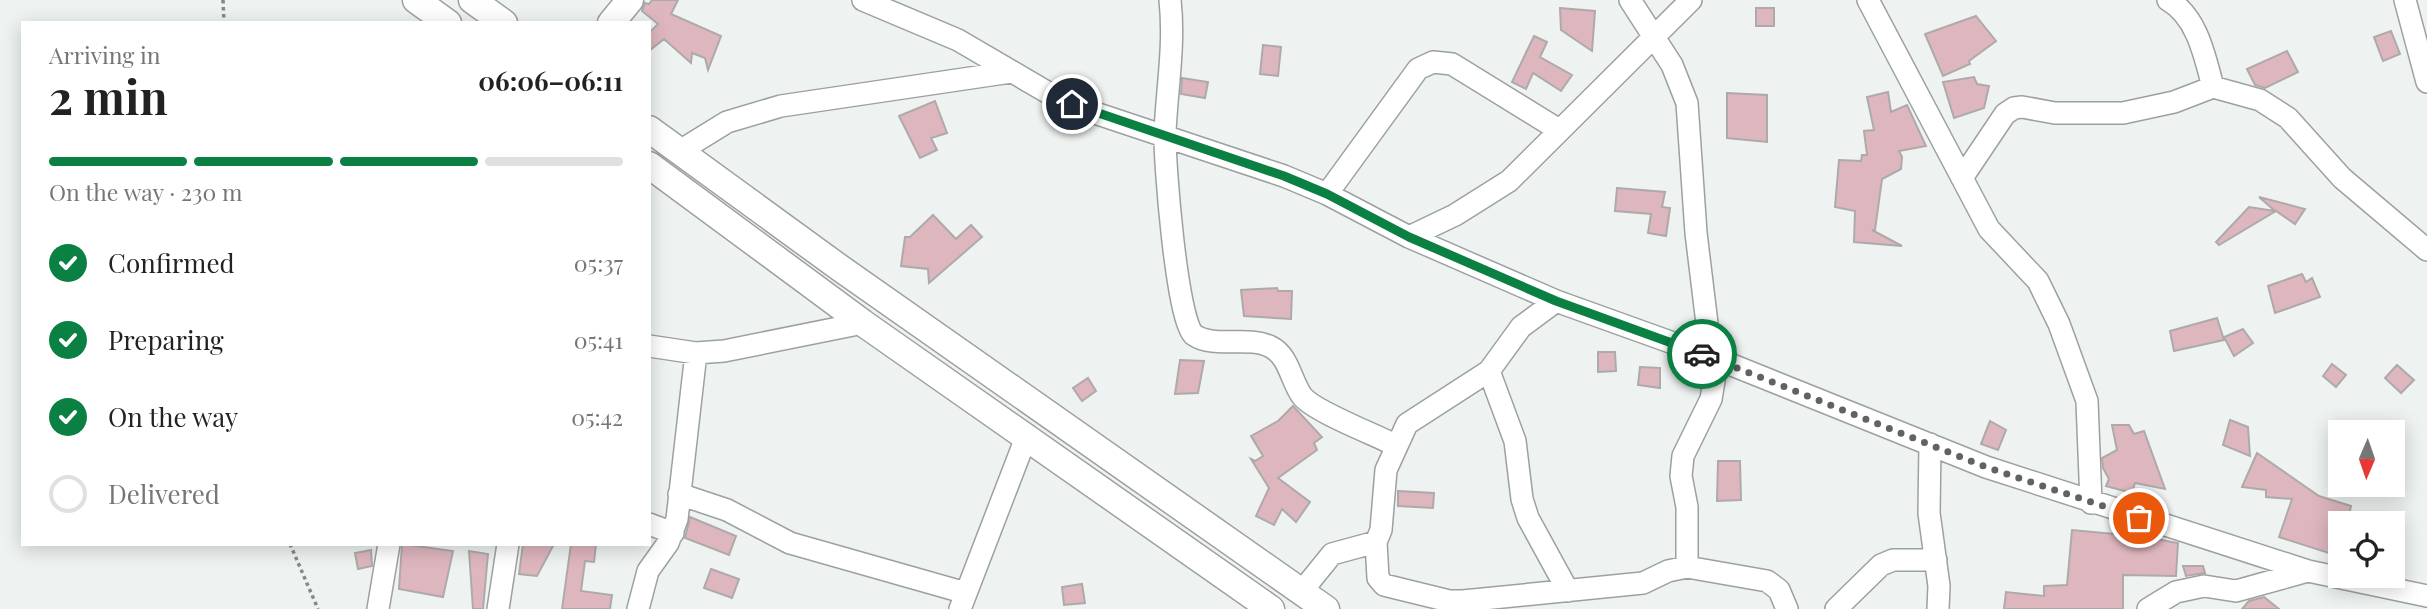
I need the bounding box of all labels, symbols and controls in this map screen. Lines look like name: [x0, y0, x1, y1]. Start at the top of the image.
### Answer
text: Arriving in: [49, 39, 161, 70]
text: 06:06–06:11: [478, 63, 623, 98]
text: 2 min: [49, 65, 168, 127]
pin: [1042, 74, 1102, 134]
icon: home: [1053, 85, 1091, 123]
text: On the way · 230 m: [49, 176, 242, 207]
icon: check: [49, 244, 87, 282]
text: Confirmed: [108, 245, 235, 280]
text: 05:37: [574, 247, 623, 278]
courier: [1667, 319, 1737, 389]
icon: check: [49, 321, 87, 359]
text: Preparing: [108, 322, 224, 357]
text: 05:41: [574, 324, 623, 355]
icon: car: [1683, 335, 1721, 373]
icon: check: [49, 398, 87, 436]
text: On the way: [108, 399, 238, 434]
text: 05:42: [571, 401, 623, 432]
north arrow: [2328, 420, 2404, 497]
map controls: [2328, 420, 2405, 588]
text: Delivered: [108, 476, 220, 511]
pin: [2109, 488, 2169, 548]
icon: bag: [2120, 499, 2158, 537]
button: locate: [2328, 511, 2405, 588]

